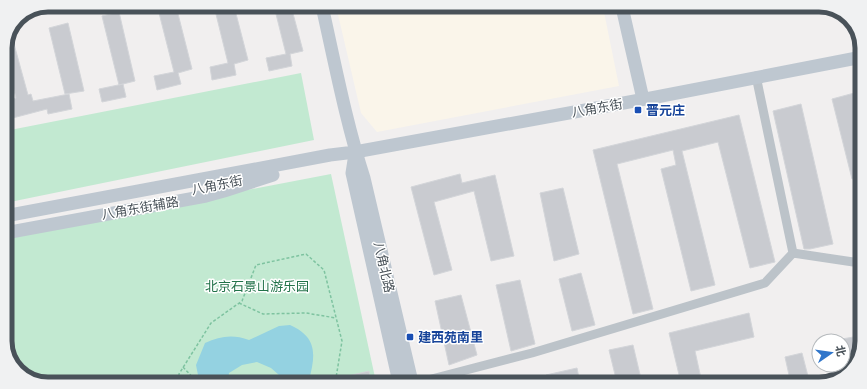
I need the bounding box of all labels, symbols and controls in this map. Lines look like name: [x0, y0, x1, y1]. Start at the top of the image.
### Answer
street label: 八角东街: [570, 96, 624, 120]
place label: 晋元庄: [646, 103, 685, 118]
marker: 晋元庄: [633, 105, 643, 115]
street label: 八角东街: [190, 173, 244, 197]
street label: 八角东街辅路: [100, 194, 180, 222]
street label: 八角北路: [371, 240, 397, 294]
park label: 北京石景山游乐园: [205, 279, 309, 294]
place label: 建西苑南里: [418, 330, 483, 345]
marker: 建西苑南里: [405, 332, 415, 342]
north arrow: [811, 333, 851, 373]
text: 北: [833, 344, 848, 358]

